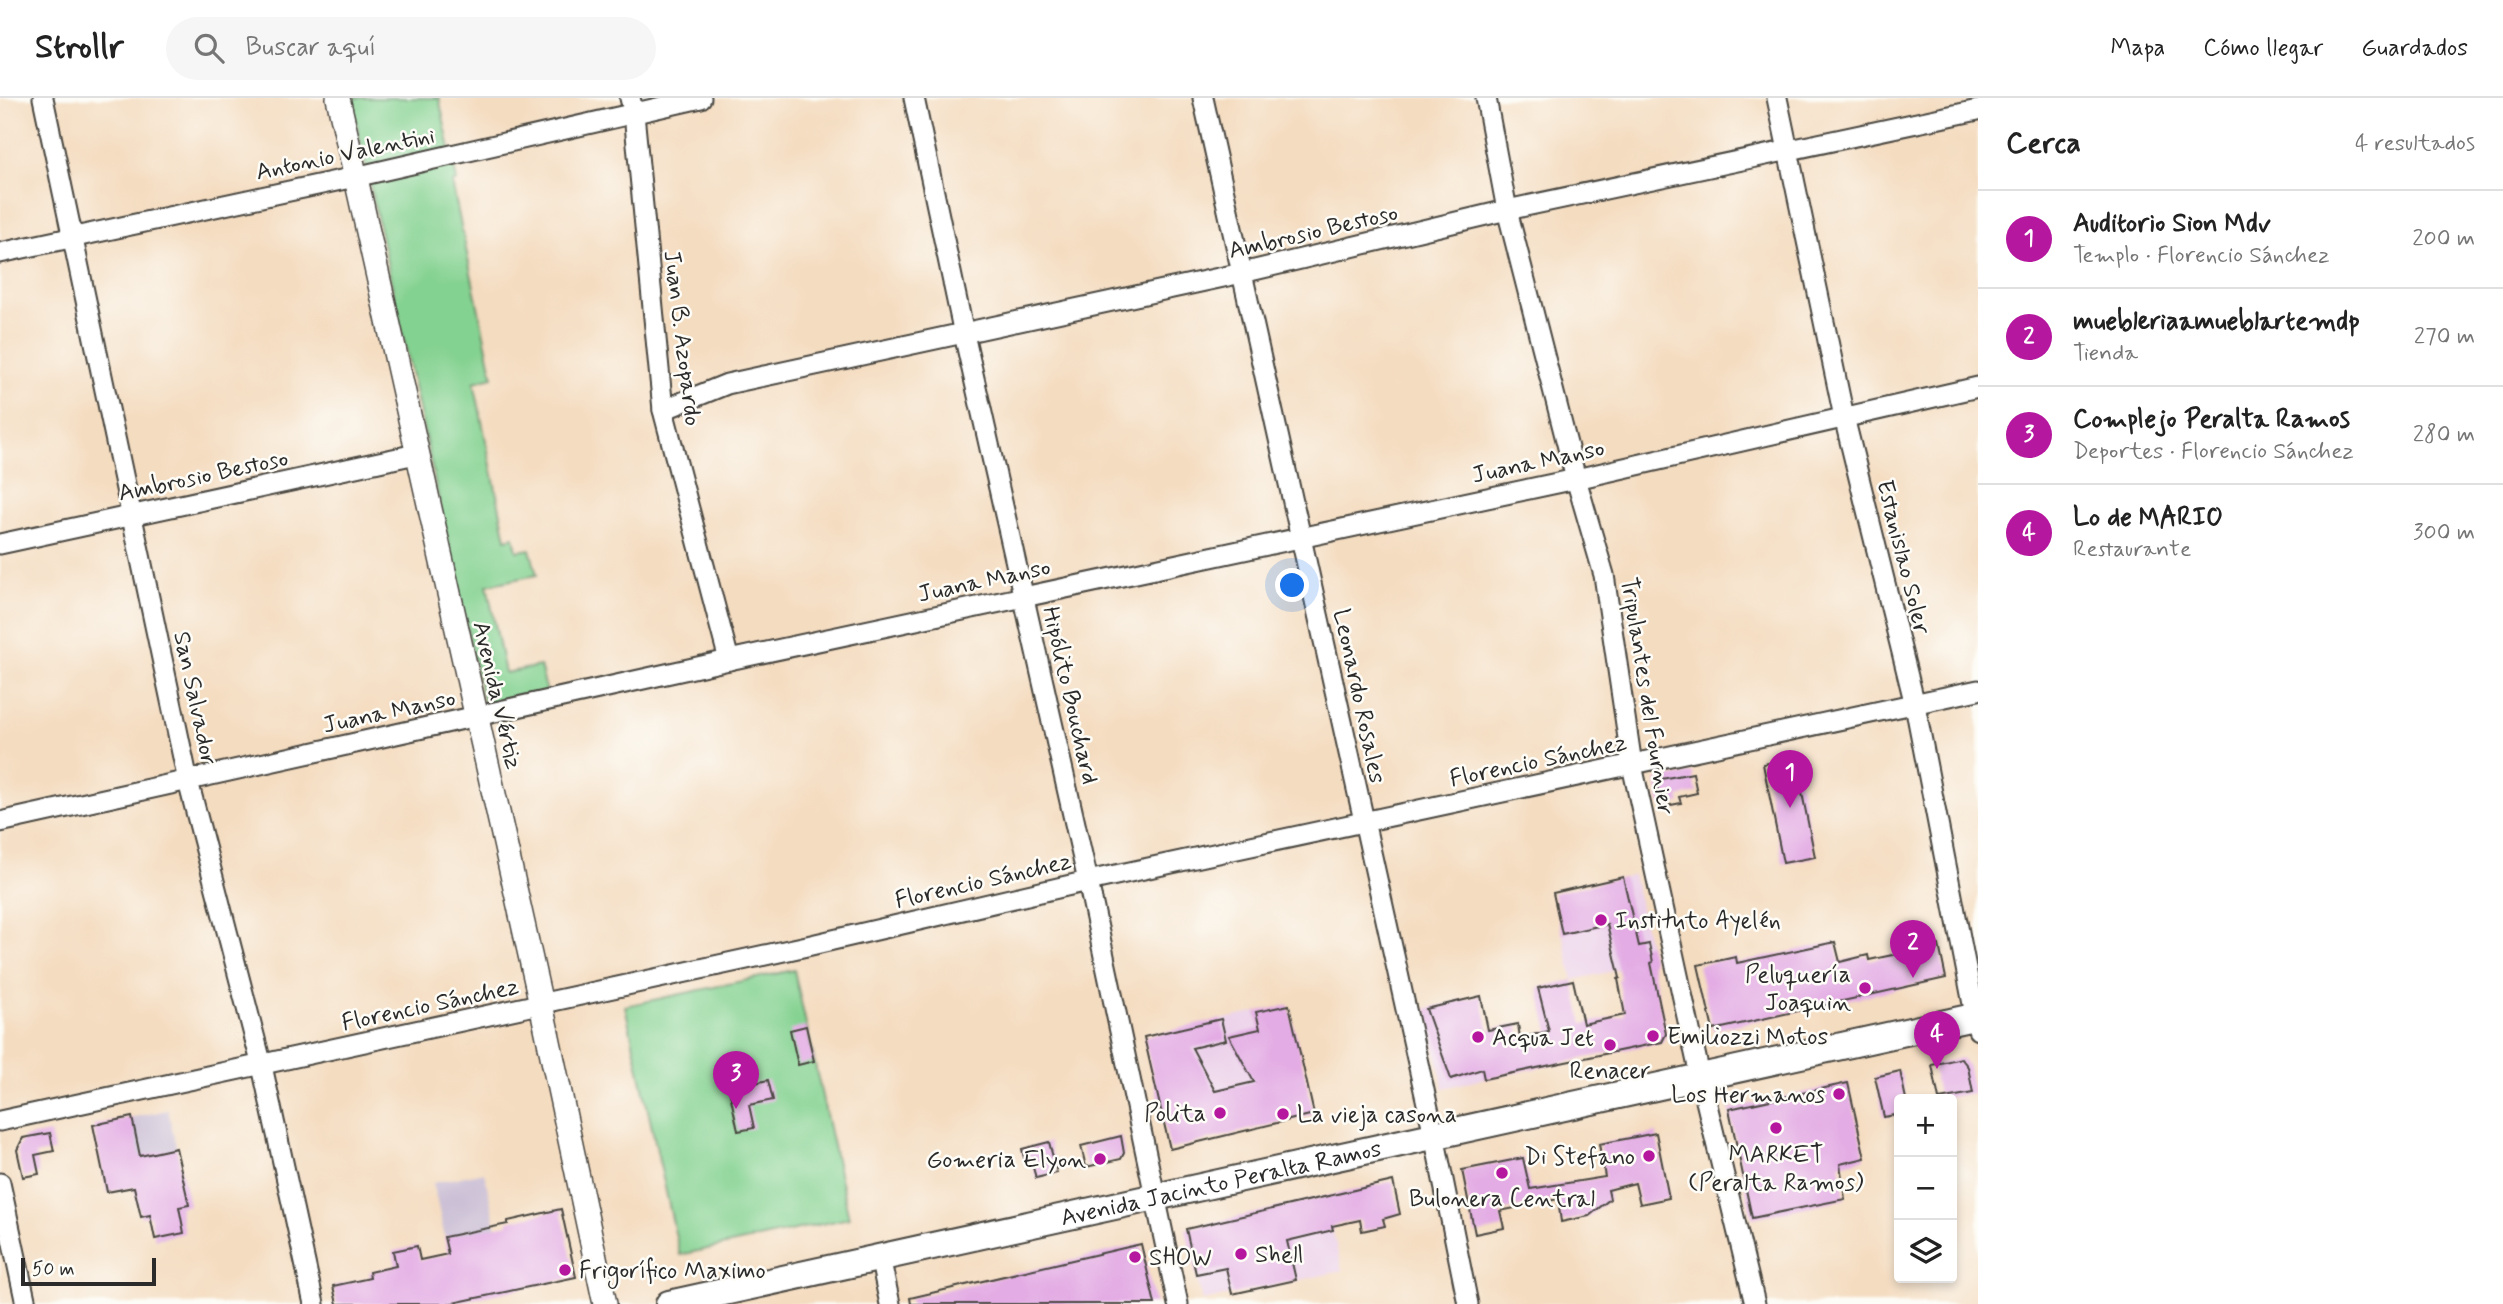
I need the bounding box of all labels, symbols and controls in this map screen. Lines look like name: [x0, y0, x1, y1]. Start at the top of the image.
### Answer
search box: [166, 17, 656, 80]
text: Strollr: [35, 26, 124, 70]
icon: search: [190, 29, 228, 67]
text: Buscar aquí: [246, 31, 376, 65]
text: Mapa: [2110, 33, 2165, 64]
text: Cómo llegar: [2203, 33, 2323, 64]
text: Guardados: [2361, 33, 2468, 64]
street label: Antonio Valentini: [253, 120, 438, 189]
text: Cerca: [2006, 124, 2081, 163]
text: 4 resultados: [2355, 129, 2475, 159]
street label: Ambrosio Bestoso: [1226, 198, 1401, 267]
text: Auditorio Sion Mdv: [2073, 207, 2271, 241]
text: 1: [2024, 224, 2034, 254]
text: 200 m: [2412, 224, 2475, 254]
text: Templo · Florencio Sánchez: [2073, 241, 2330, 271]
street label: Juan B. Azopardo: [655, 248, 708, 428]
text: muebleriaamueblartemdp: [2073, 305, 2360, 339]
text: 2: [2023, 322, 2035, 352]
text: 270 m: [2414, 322, 2475, 352]
text: Tienda: [2073, 339, 2138, 369]
text: Complejo Peralta Ramos: [2073, 403, 2350, 437]
text: 3: [2024, 420, 2034, 450]
text: 280 m: [2413, 420, 2475, 450]
street label: Juana Manso: [1469, 433, 1607, 492]
text: Deportes · Florencio Sánchez: [2073, 437, 2354, 467]
street label: Ambrosio Bestoso: [116, 443, 291, 510]
street label: Estanislao Soler: [1868, 477, 1937, 639]
text: Lo de MARIO: [2073, 501, 2223, 535]
text: 4: [2022, 518, 2036, 548]
text: 300 m: [2413, 518, 2475, 548]
text: Restaurante: [2073, 535, 2191, 565]
street label: Juana Manso: [915, 552, 1053, 611]
your location: [1275, 568, 1309, 602]
street label: Tripulantes del Fournier: [1612, 575, 1681, 817]
street label: Hipólito Bouchard: [1034, 603, 1105, 787]
street label: Leonardo Rosales: [1325, 606, 1392, 787]
street label: Avenida Vértiz: [464, 618, 529, 772]
street label: San Salvador: [165, 629, 224, 768]
street label: Juana Manso: [320, 683, 458, 742]
street label: Florencio Sánchez: [1447, 728, 1630, 795]
pin: 1: [1767, 750, 1813, 808]
street label: Florencio Sánchez: [892, 846, 1075, 917]
place label: Instituto Ayelén: [1615, 906, 1781, 937]
marker: Instituto Ayelén: [1593, 912, 1609, 928]
pin: 2: [1890, 920, 1936, 978]
place label: Peluquería Joaquin: [1745, 960, 1851, 1019]
street label: Florencio Sánchez: [339, 972, 522, 1039]
marker: Peluquería Joaquin: [1857, 980, 1873, 996]
pin: 4: [1914, 1011, 1960, 1069]
place label: Emiliozzi Motos: [1667, 1022, 1828, 1053]
place label: Acqua Jet: [1492, 1023, 1594, 1054]
marker: Emiliozzi Motos: [1645, 1028, 1661, 1044]
marker: Acqua Jet: [1470, 1029, 1486, 1045]
marker: Renacer: [1602, 1037, 1618, 1053]
pin: 3: [713, 1051, 759, 1109]
place label: Renacer: [1569, 1056, 1651, 1087]
place label: Los Hermanos: [1671, 1080, 1825, 1111]
marker: Los Hermanos: [1831, 1086, 1847, 1102]
map controls: [1894, 1094, 1957, 1283]
button: +: [1894, 1094, 1957, 1157]
place label: Polita: [1144, 1099, 1206, 1130]
place label: La vieja casona: [1297, 1100, 1457, 1131]
marker: Polita: [1212, 1105, 1228, 1121]
marker: La vieja casona: [1275, 1106, 1291, 1122]
marker: MARKET (Peralta Ramos): [1768, 1120, 1784, 1136]
street label: Avenida Jacinto Peralta Ramos: [1058, 1134, 1385, 1234]
place label: MARKET (Peralta Ramos): [1688, 1140, 1864, 1199]
place label: Di Stefano: [1525, 1142, 1635, 1173]
place label: Gomeria Elyon: [926, 1145, 1086, 1176]
marker: Di Stefano: [1641, 1148, 1657, 1164]
marker: Gomeria Elyon: [1092, 1151, 1108, 1167]
button: −: [1894, 1157, 1957, 1220]
marker: Bulonera Central: [1494, 1165, 1510, 1181]
place label: Bulonera Central: [1409, 1184, 1595, 1215]
button: layers: [1894, 1220, 1957, 1283]
place label: Shell: [1255, 1240, 1303, 1271]
place label: SHOW: [1149, 1243, 1212, 1274]
marker: Shell: [1233, 1246, 1249, 1262]
marker: SHOW: [1127, 1249, 1143, 1265]
scale bar: [21, 1255, 156, 1287]
place label: Frigorífico Maximo: [579, 1256, 766, 1289]
text: 50 m: [32, 1257, 75, 1282]
marker: Frigorífico Maximo: [557, 1262, 573, 1278]

